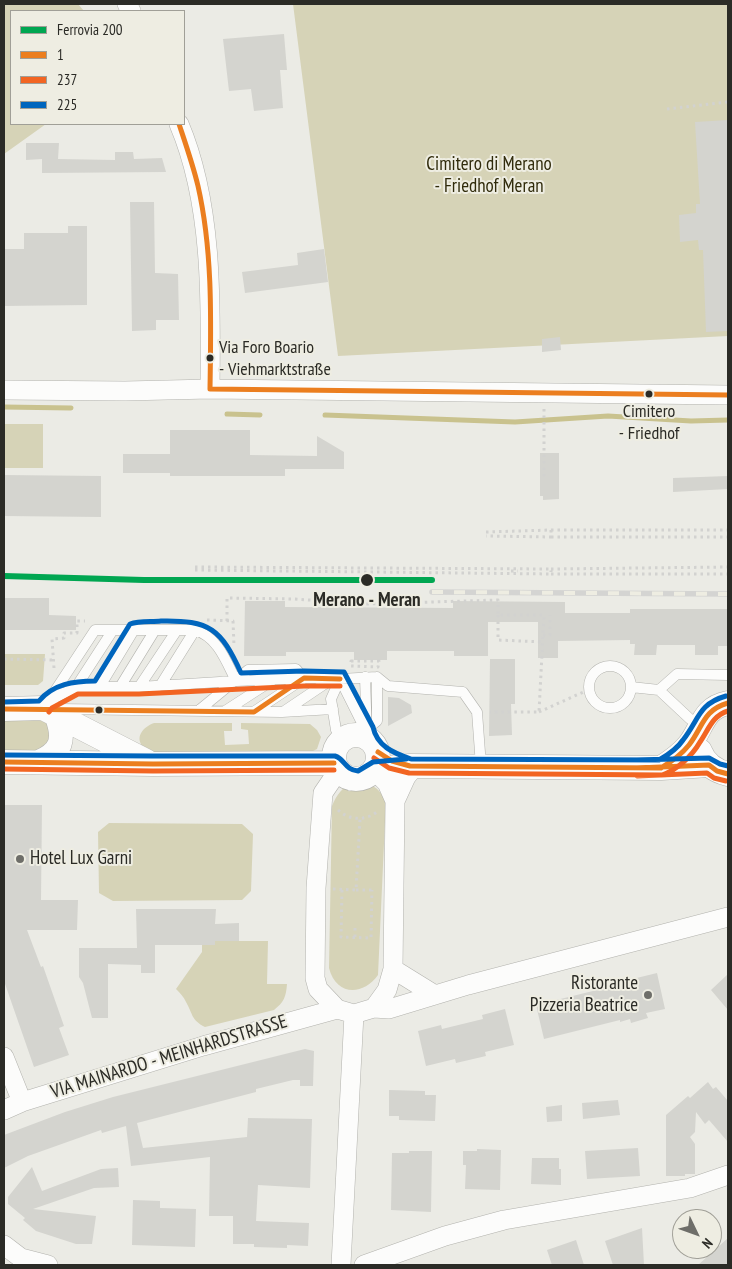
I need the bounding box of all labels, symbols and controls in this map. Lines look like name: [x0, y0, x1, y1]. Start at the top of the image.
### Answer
legend: [10, 10, 185, 125]
text: Ferrovia 200: [57, 20, 122, 39]
text: 1: [57, 45, 64, 64]
text: 237: [57, 70, 77, 89]
text: 225: [57, 95, 77, 114]
park label: Cimitero di Merano - Friedhof Meran: [426, 154, 552, 198]
place label: Via Foro Boario - Viehmarktstraße: [219, 337, 331, 379]
marker: Via Foro Boario - Viehmarktstraße: [205, 353, 215, 363]
marker: Cimitero - Friedhof: [644, 389, 654, 399]
place label: Cimitero - Friedhof: [619, 401, 679, 444]
marker: Merano - Meran: [359, 572, 375, 588]
place label: Merano - Meran: [313, 590, 421, 612]
unlabelled marker: [94, 705, 104, 715]
place label: Hotel Lux Garni: [30, 848, 132, 870]
marker: Hotel Lux Garni: [14, 853, 26, 865]
place label: Ristorante Pizzeria Beatrice: [530, 973, 638, 1017]
marker: Ristorante Pizzeria Beatrice: [642, 989, 654, 1001]
street label: VIA MAINARDO - MEINHARDSTRASSE: [48, 1010, 290, 1104]
north arrow: [672, 1209, 722, 1259]
text: N: [698, 1235, 717, 1252]

